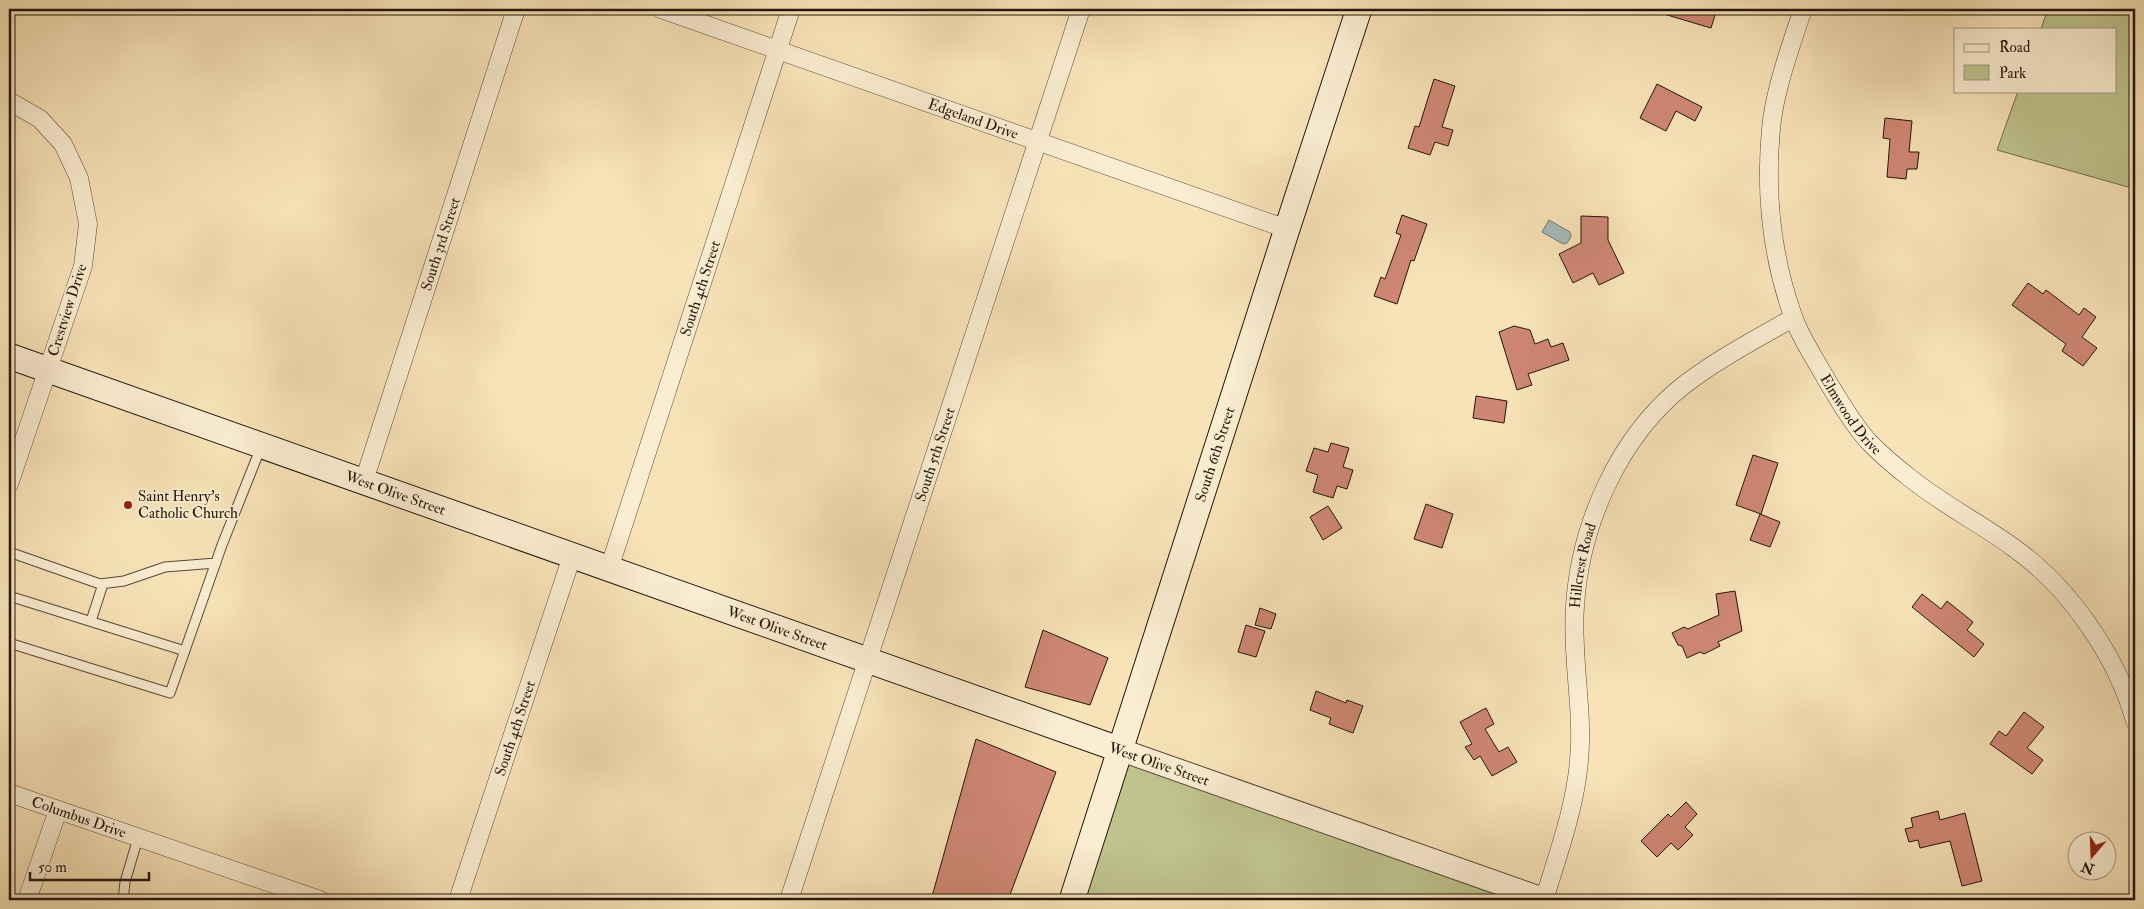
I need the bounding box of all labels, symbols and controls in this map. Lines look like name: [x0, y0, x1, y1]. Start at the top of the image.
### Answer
legend: [1954, 28, 2116, 92]
text: Road: [1999, 38, 2031, 57]
text: Park: [1999, 64, 2026, 83]
street label: Edgeland Drive: [925, 95, 1021, 144]
street label: South 3rd Street: [417, 195, 465, 293]
street label: South 4th Street: [676, 238, 725, 339]
street label: Crestview Drive: [44, 262, 91, 359]
street label: Elmwood Drive: [1816, 371, 1886, 459]
street label: South 6th Street: [1191, 404, 1239, 504]
street label: South 5th Street: [911, 405, 960, 504]
street label: West Olive Street: [342, 467, 448, 520]
place label: Saint Henry's Catholic Church: [138, 487, 238, 523]
marker: Saint Henry's Catholic Church: [122, 499, 134, 511]
street label: Hillcrest Road: [1566, 520, 1601, 609]
street label: West Olive Street: [723, 602, 830, 655]
street label: South 4th Street: [491, 678, 540, 779]
street label: West Olive Street: [1105, 738, 1212, 791]
street label: Columbus Drive: [29, 792, 129, 843]
north arrow: [2066, 832, 2116, 882]
scale bar: [30, 849, 149, 881]
text: 50 m: [38, 858, 67, 877]
text: N: [2079, 858, 2098, 878]

